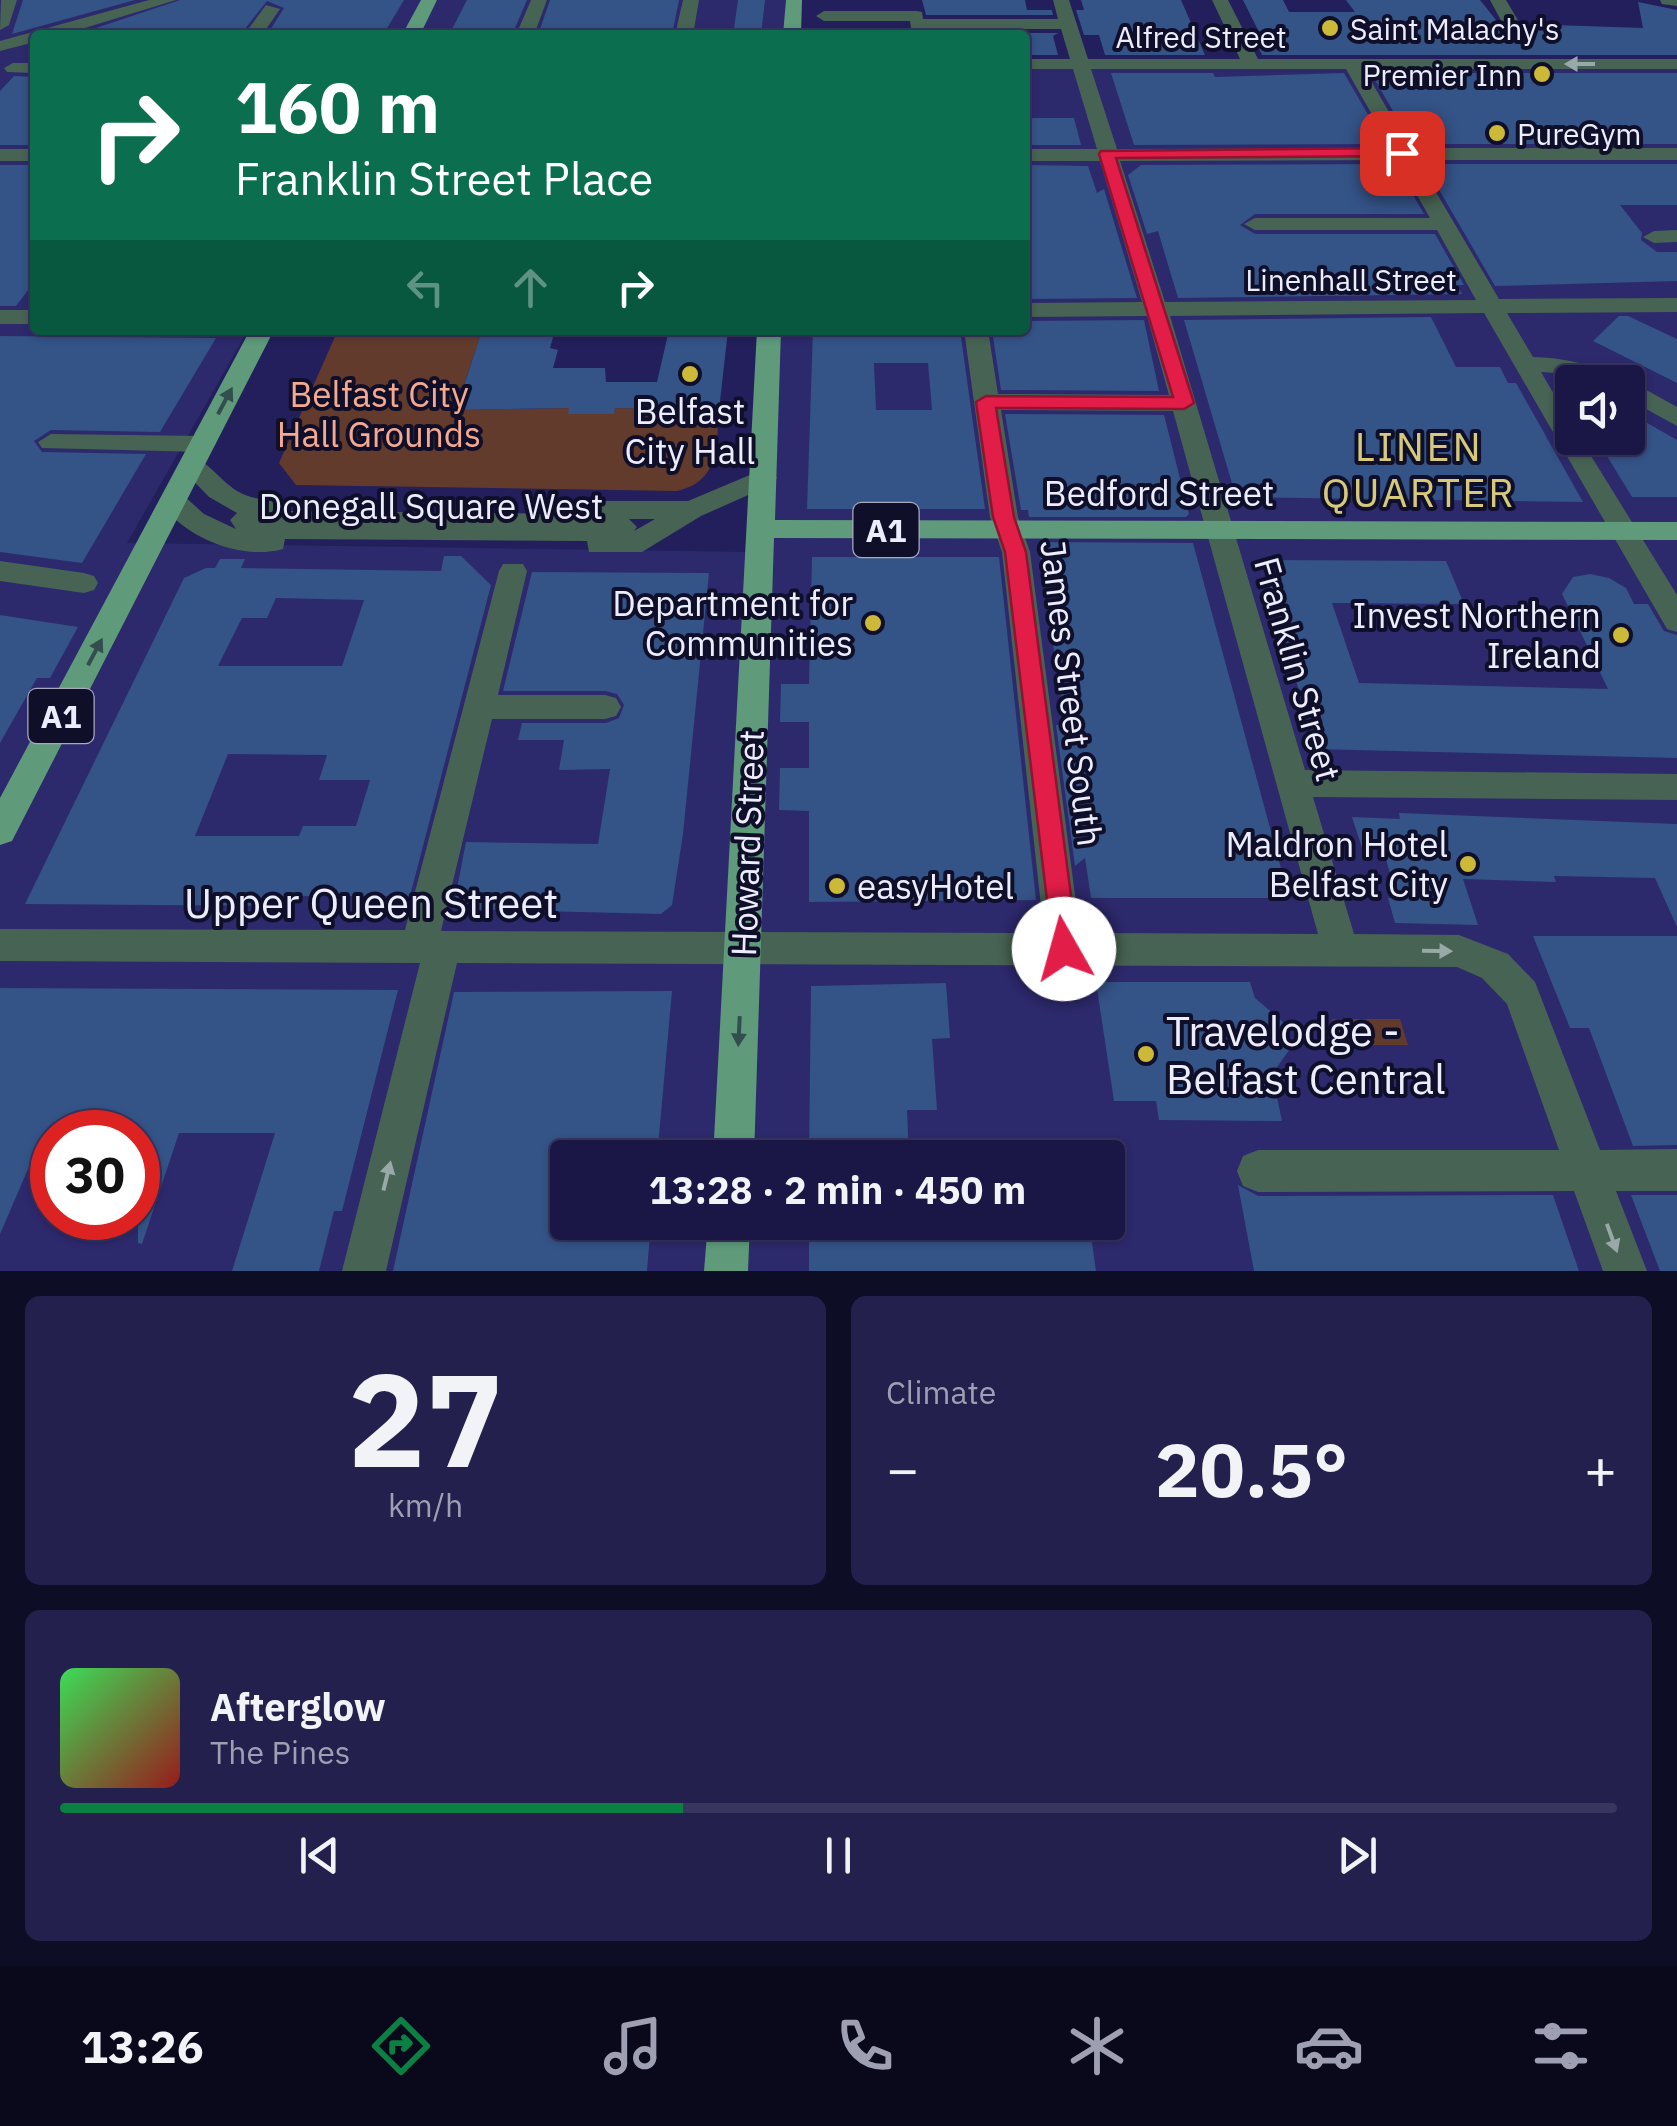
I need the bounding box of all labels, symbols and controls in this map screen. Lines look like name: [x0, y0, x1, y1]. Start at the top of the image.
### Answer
place label: Saint Malachy's: [1350, 9, 1560, 48]
street label: Alfred Street: [1115, 17, 1287, 56]
marker: Saint Malachy's: [1319, 17, 1341, 39]
place label: Premier Inn: [1362, 55, 1522, 94]
one-way arrow: [1563, 56, 1595, 72]
text: 160 m: [235, 61, 440, 152]
marker: Premier Inn: [1531, 63, 1553, 85]
icon: right: [70, 70, 200, 200]
pin: [1360, 111, 1445, 196]
place label: PureGym: [1517, 114, 1642, 153]
marker: PureGym: [1486, 122, 1508, 144]
icon: arrive: [1375, 126, 1430, 181]
text: Franklin Street Place: [235, 149, 653, 207]
icon: left: [398, 260, 453, 315]
icon: ahead: [503, 260, 558, 315]
icon: right: [608, 260, 663, 315]
street label: Linenhall Street: [1245, 260, 1457, 299]
marker: Belfast City Hall: [679, 363, 701, 385]
map controls: [1555, 365, 1645, 455]
button: sound: [1555, 365, 1645, 455]
park label: Belfast City Hall Grounds: [277, 371, 481, 457]
one-way arrow: [217, 387, 234, 416]
place label: Belfast City Hall: [625, 388, 755, 474]
district label: LINEN QUARTER: [1322, 420, 1516, 518]
street label: Bedford Street: [1044, 470, 1274, 516]
street label: Donegall Square West: [259, 483, 603, 529]
road number: A1: [854, 503, 918, 557]
street label: James Street South: [1030, 537, 1114, 849]
street label: Franklin Street: [1244, 552, 1352, 786]
place label: Department for Communities: [612, 580, 853, 666]
place label: Invest Northern Ireland: [1352, 592, 1601, 678]
marker: Department for Communities: [862, 612, 884, 634]
marker: Invest Northern Ireland: [1610, 624, 1632, 646]
one-way arrow: [86, 637, 103, 666]
road number: A1: [28, 689, 94, 743]
street label: Howard Street: [720, 729, 774, 957]
place label: Maldron Hotel Belfast City: [1225, 821, 1448, 907]
marker: Maldron Hotel Belfast City: [1457, 853, 1479, 875]
place label: easyHotel: [857, 863, 1014, 909]
street label: Upper Queen Street: [184, 875, 558, 930]
marker: easyHotel: [826, 875, 848, 897]
position arrow: [1012, 897, 1116, 1001]
one-way arrow: [1422, 943, 1454, 959]
place label: Travelodge - Belfast Central: [1166, 1003, 1446, 1106]
one-way arrow: [731, 1015, 747, 1047]
marker: Travelodge - Belfast Central: [1135, 1043, 1157, 1065]
speed limit sign: 30: [30, 1110, 160, 1240]
one-way arrow: [380, 1160, 395, 1191]
text: 13:28 · 2 min · 450 m: [649, 1165, 1026, 1214]
one-way arrow: [1605, 1223, 1621, 1253]
text: 27: [347, 1334, 504, 1503]
text: Climate: [886, 1371, 996, 1413]
text: 20.5°: [1155, 1420, 1348, 1518]
text: −: [886, 1433, 919, 1504]
text: +: [1584, 1433, 1617, 1504]
text: km/h: [388, 1484, 463, 1526]
text: Afterglow: [210, 1682, 386, 1731]
text: The Pines: [210, 1731, 350, 1773]
icon: previous: [292, 1828, 347, 1883]
icon: pause: [811, 1828, 866, 1883]
icon: next: [1330, 1828, 1385, 1883]
icon: directions: [366, 2011, 436, 2081]
icon: music: [598, 2011, 668, 2081]
icon: phone: [830, 2011, 900, 2081]
icon: climate: [1062, 2011, 1132, 2081]
icon: car: [1294, 2011, 1364, 2081]
icon: filters: [1526, 2011, 1596, 2081]
text: 13:26: [81, 2017, 204, 2075]

